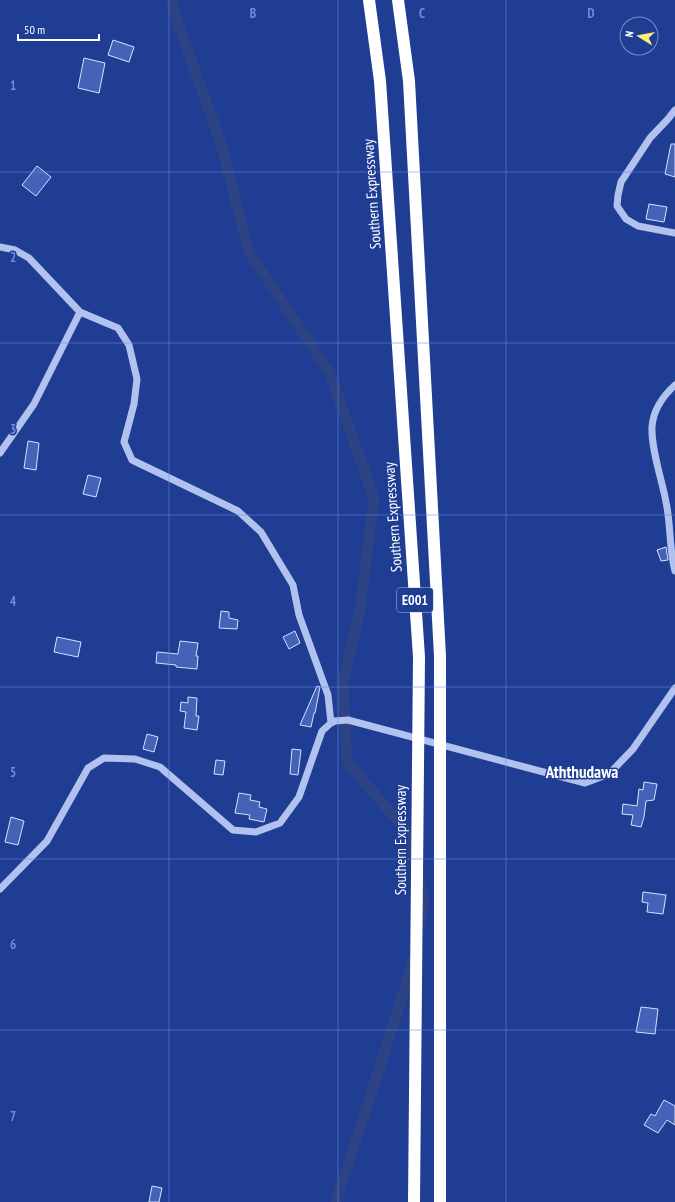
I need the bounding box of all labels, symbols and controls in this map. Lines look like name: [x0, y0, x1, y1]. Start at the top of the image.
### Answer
text: B: [250, 5, 256, 22]
text: C: [419, 5, 425, 22]
text: D: [588, 5, 595, 22]
scale bar: [18, 16, 99, 42]
north arrow: [619, 16, 659, 56]
text: 50 m: [24, 22, 45, 37]
text: N: [622, 30, 637, 38]
text: 1: [10, 77, 16, 94]
street label: Southern Expressway: [358, 138, 385, 250]
text: 2: [10, 249, 16, 266]
text: 3: [10, 421, 16, 438]
street label: Southern Expressway: [379, 461, 406, 573]
road number: E001: [397, 588, 433, 612]
text: 4: [10, 593, 17, 610]
district label: Aththudawa: [545, 761, 618, 783]
text: 5: [10, 764, 16, 781]
street label: Southern Expressway: [391, 784, 410, 895]
text: 6: [10, 936, 16, 953]
text: 7: [10, 1108, 16, 1125]

